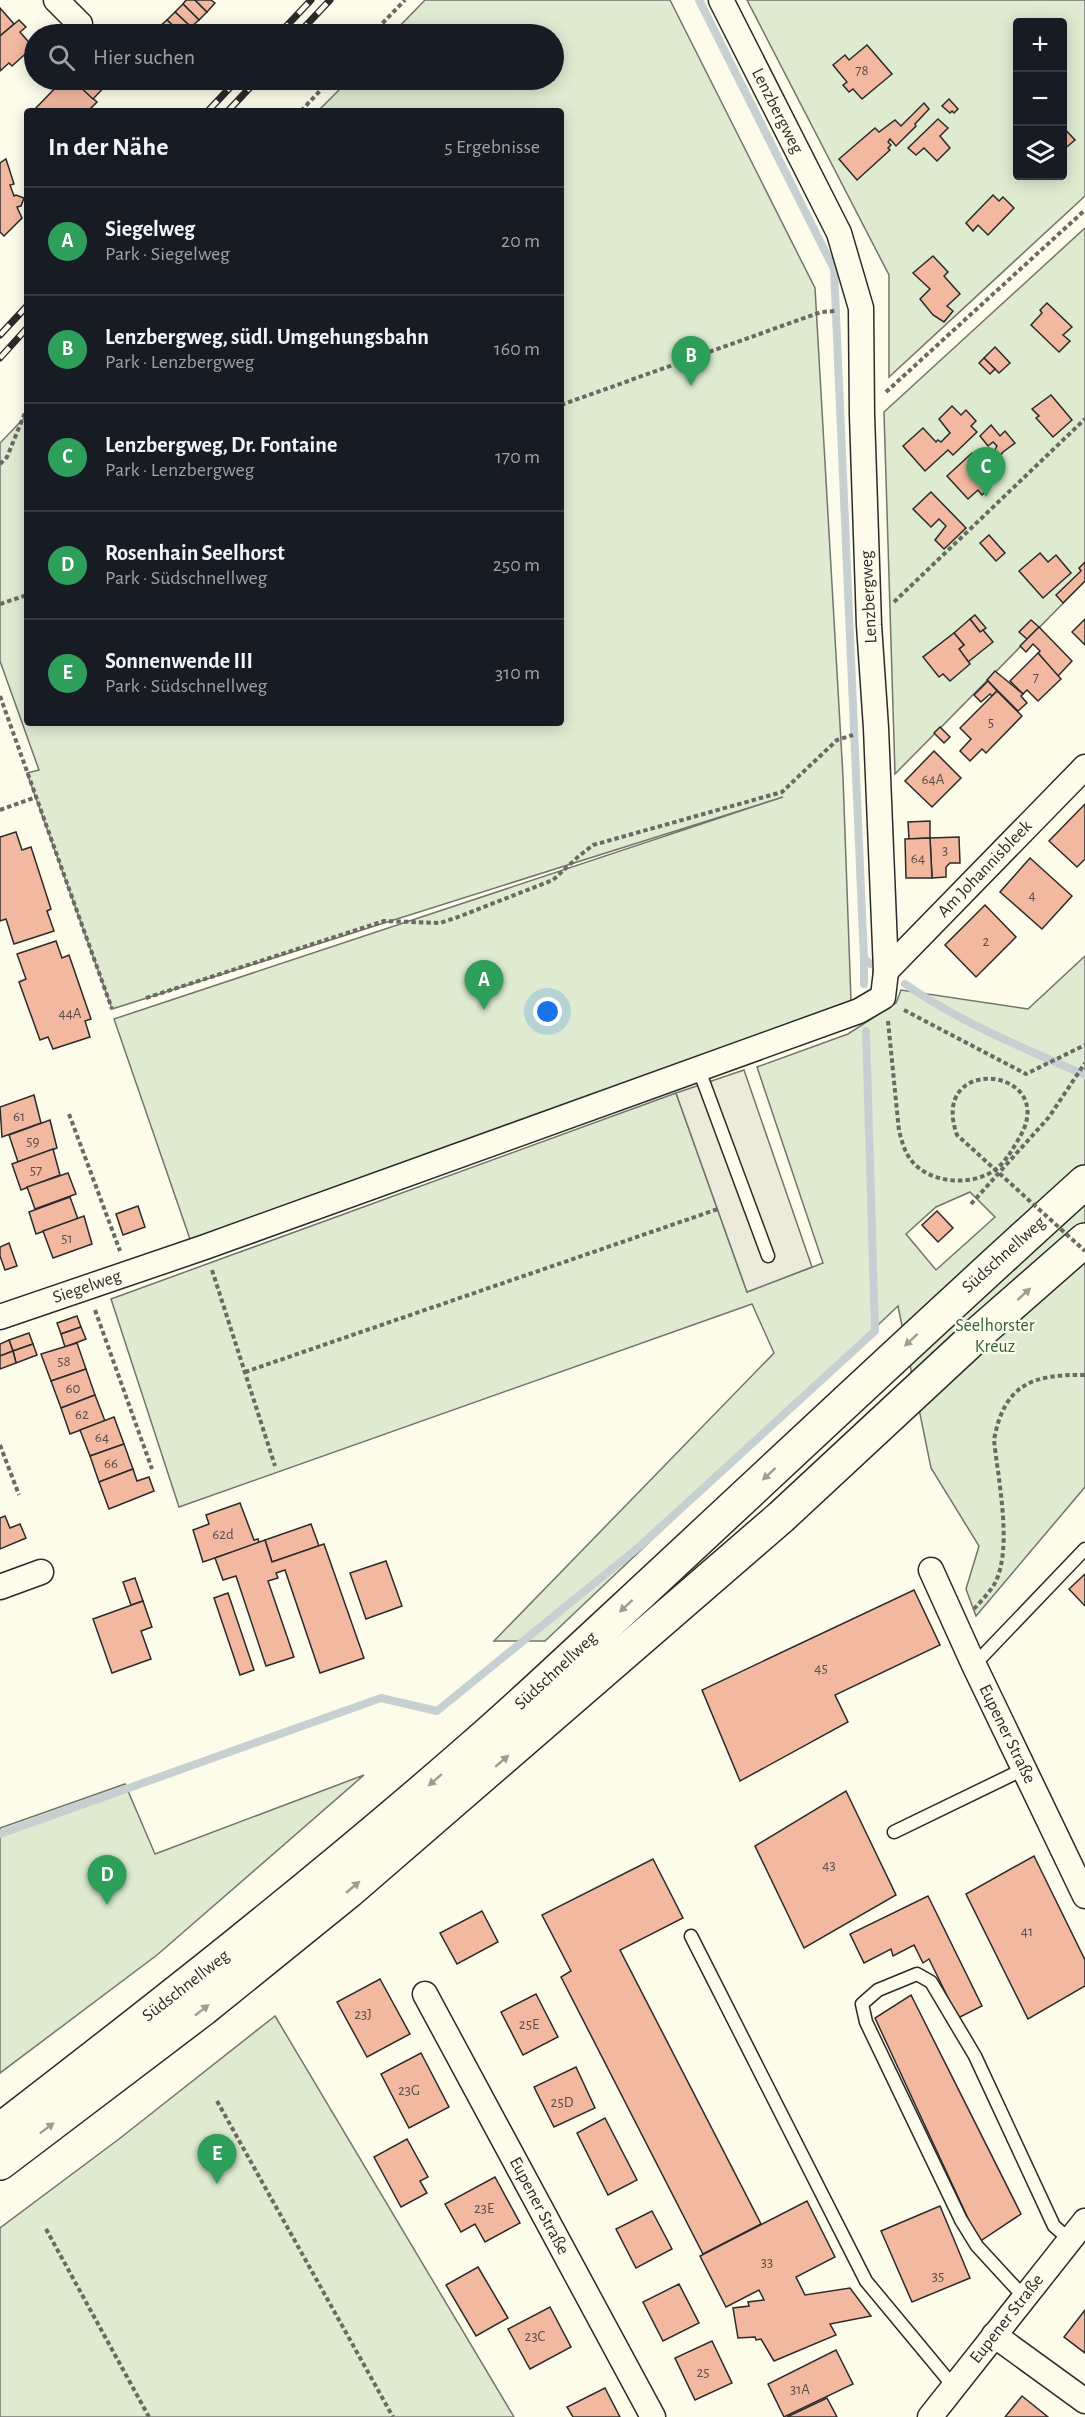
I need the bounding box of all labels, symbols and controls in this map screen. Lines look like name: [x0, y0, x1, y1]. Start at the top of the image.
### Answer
map controls: [1013, 18, 1067, 180]
button: +: [1013, 18, 1067, 72]
search box: [24, 24, 564, 90]
icon: search: [45, 41, 78, 74]
text: Hier suchen: [93, 46, 195, 68]
house number: 78: [855, 63, 869, 78]
street label: Lenzbergweg: [748, 65, 806, 157]
button: −: [1013, 72, 1067, 126]
button: layers: [1013, 126, 1067, 180]
text: In der Nähe: [48, 134, 168, 160]
text: 5 Ergebnisse: [444, 137, 540, 157]
text: Siegelweg: [105, 218, 195, 240]
text: A: [62, 231, 74, 251]
text: 20 m: [501, 231, 540, 251]
text: Park · Siegelweg: [105, 244, 230, 264]
text: Lenzbergweg, südl. Umgehungsbahn: [105, 326, 429, 348]
pin: B: [672, 336, 710, 386]
text: B: [62, 339, 73, 359]
text: 160 m: [494, 339, 540, 359]
text: Park · Lenzbergweg: [105, 352, 254, 372]
text: Lenzbergweg, Dr. Fontaine: [105, 434, 337, 456]
text: C: [62, 447, 73, 467]
text: 170 m: [495, 447, 540, 467]
pin: C: [966, 448, 1006, 497]
text: Park · Lenzbergweg: [105, 460, 254, 480]
text: Rosenhain Seelhorst: [105, 542, 285, 564]
street label: Lenzbergweg: [858, 550, 880, 644]
text: D: [61, 555, 74, 575]
text: 250 m: [493, 555, 540, 575]
text: Park · Südschnellweg: [105, 568, 267, 588]
text: Sonnenwende III: [105, 650, 253, 672]
text: E: [62, 663, 73, 683]
text: 310 m: [495, 663, 540, 683]
house number: 7: [1033, 670, 1039, 685]
text: Park · Südschnellweg: [105, 676, 267, 696]
house number: 5: [988, 715, 994, 730]
house number: 64A: [922, 772, 945, 787]
street label: Am Johannisbleek: [934, 816, 1036, 921]
house number: 3: [942, 843, 948, 858]
house number: 64: [911, 851, 925, 866]
house number: 4: [1028, 888, 1036, 903]
house number: 2: [983, 934, 990, 949]
pin: A: [464, 960, 504, 1010]
your location: [533, 997, 562, 1026]
house number: 44A: [58, 1006, 82, 1021]
house number: 61: [13, 1109, 25, 1124]
house number: 59: [26, 1134, 40, 1149]
house number: 57: [30, 1163, 42, 1178]
street label: Südschnellweg: [959, 1213, 1049, 1297]
house number: 51: [61, 1231, 73, 1246]
street label: Siegelweg: [50, 1267, 124, 1307]
one-way arrow: [1016, 1288, 1031, 1301]
park label: Seelhorster Kreuz: [955, 1317, 1035, 1356]
one-way arrow: [904, 1333, 918, 1347]
house number: 58: [57, 1354, 71, 1369]
house number: 60: [66, 1381, 81, 1396]
house number: 62: [75, 1407, 89, 1422]
house number: 64: [95, 1430, 109, 1445]
house number: 66: [104, 1456, 118, 1471]
one-way arrow: [762, 1467, 777, 1481]
house number: 62d: [212, 1527, 234, 1542]
one-way arrow: [619, 1599, 633, 1613]
street label: Südschnellweg: [511, 1628, 601, 1713]
house number: 45: [814, 1661, 828, 1676]
street label: Eupener Straße: [975, 1682, 1039, 1786]
one-way arrow: [494, 1754, 510, 1767]
one-way arrow: [428, 1773, 443, 1786]
pin: D: [88, 1856, 126, 1905]
house number: 43: [822, 1858, 836, 1873]
one-way arrow: [345, 1881, 360, 1894]
house number: 41: [1021, 1924, 1033, 1939]
street label: Südschnellweg: [139, 1946, 233, 2025]
one-way arrow: [194, 2003, 210, 2016]
house number: 23J: [354, 2007, 372, 2022]
house number: 25E: [519, 2017, 539, 2032]
house number: 23G: [398, 2083, 420, 2098]
house number: 25D: [551, 2095, 574, 2110]
one-way arrow: [39, 2122, 54, 2134]
pin: E: [198, 2134, 236, 2184]
street label: Eupener Straße: [506, 2154, 572, 2258]
house number: 23E: [474, 2201, 494, 2216]
house number: 33: [761, 2255, 773, 2270]
house number: 35: [932, 2269, 944, 2284]
street label: Eupener Straße: [967, 2271, 1047, 2367]
house number: 23C: [525, 2329, 546, 2344]
house number: 25: [696, 2365, 710, 2380]
house number: 31A: [790, 2382, 810, 2397]

